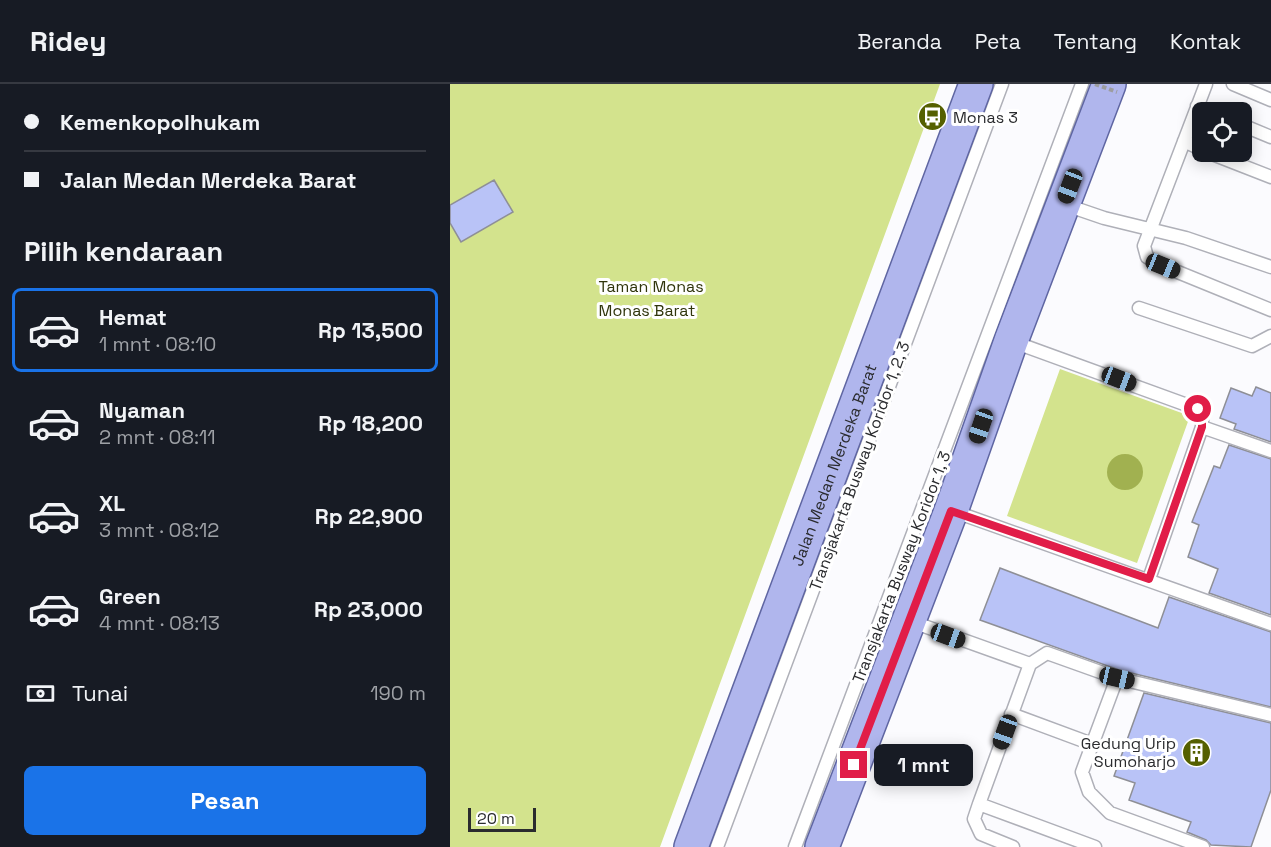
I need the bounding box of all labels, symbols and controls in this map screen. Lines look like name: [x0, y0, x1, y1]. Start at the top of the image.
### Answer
text: Ridey: [30, 23, 106, 59]
text: Beranda: [857, 28, 942, 55]
text: Peta: [975, 28, 1021, 55]
text: Tentang: [1054, 28, 1137, 55]
text: Kontak: [1170, 28, 1241, 55]
bus stop icon: Monas 3: [916, 101, 948, 133]
map controls: [1192, 102, 1252, 162]
button: locate: [1192, 102, 1252, 162]
place label: Monas 3: [953, 107, 1018, 128]
text: Kemenkopolhukam: [60, 108, 260, 136]
text: Jalan Medan Merdeka Barat: [60, 166, 356, 194]
car: [1055, 166, 1085, 206]
text: Pilih kendaraan: [24, 234, 223, 269]
car: [1143, 251, 1183, 281]
park label: Taman Monas: [598, 276, 704, 297]
park label: Monas Barat: [599, 300, 695, 321]
icon: car: [27, 303, 81, 357]
text: Hemat: [99, 303, 167, 331]
text: Rp 13,500: [318, 316, 423, 344]
text: 1 mnt · 08:10: [99, 331, 216, 357]
street label: Transjakarta Busway Koridor 1, 2, 3: [804, 339, 914, 594]
street label: Jalan Medan Merdeka Barat: [787, 361, 882, 569]
car: [1099, 364, 1139, 394]
route start: [1184, 395, 1211, 422]
icon: car: [27, 396, 81, 450]
text: Nyaman: [99, 396, 185, 424]
car: [967, 406, 995, 446]
text: Rp 18,200: [318, 409, 423, 437]
text: 2 mnt · 08:11: [99, 424, 216, 450]
street label: Transjakarta Busway Koridor 1, 3: [847, 448, 955, 686]
icon: car: [27, 489, 81, 543]
text: XL: [99, 489, 125, 517]
text: Rp 22,900: [315, 502, 423, 530]
text: 3 mnt · 08:12: [99, 517, 219, 543]
icon: car: [27, 582, 81, 636]
text: Green: [99, 582, 161, 610]
text: Rp 23,000: [314, 595, 423, 623]
text: 4 mnt · 08:13: [99, 610, 220, 636]
car: [928, 621, 968, 651]
car: [1097, 665, 1137, 691]
icon: cash: [24, 677, 57, 710]
text: Tunai: [72, 679, 128, 707]
text: 190 m: [370, 680, 426, 706]
car: [990, 712, 1020, 752]
place label: Gedung Urip Sumoharjo: [1081, 733, 1176, 772]
building icon: Gedung Urip Sumoharjo: [1181, 736, 1213, 768]
callout: 1 mnt: [875, 744, 974, 786]
route end: [840, 751, 867, 778]
text: 1 mnt: [897, 752, 950, 778]
button: Pesan: [24, 766, 426, 835]
scale bar: [468, 805, 536, 832]
text: 20 m: [477, 808, 515, 829]

